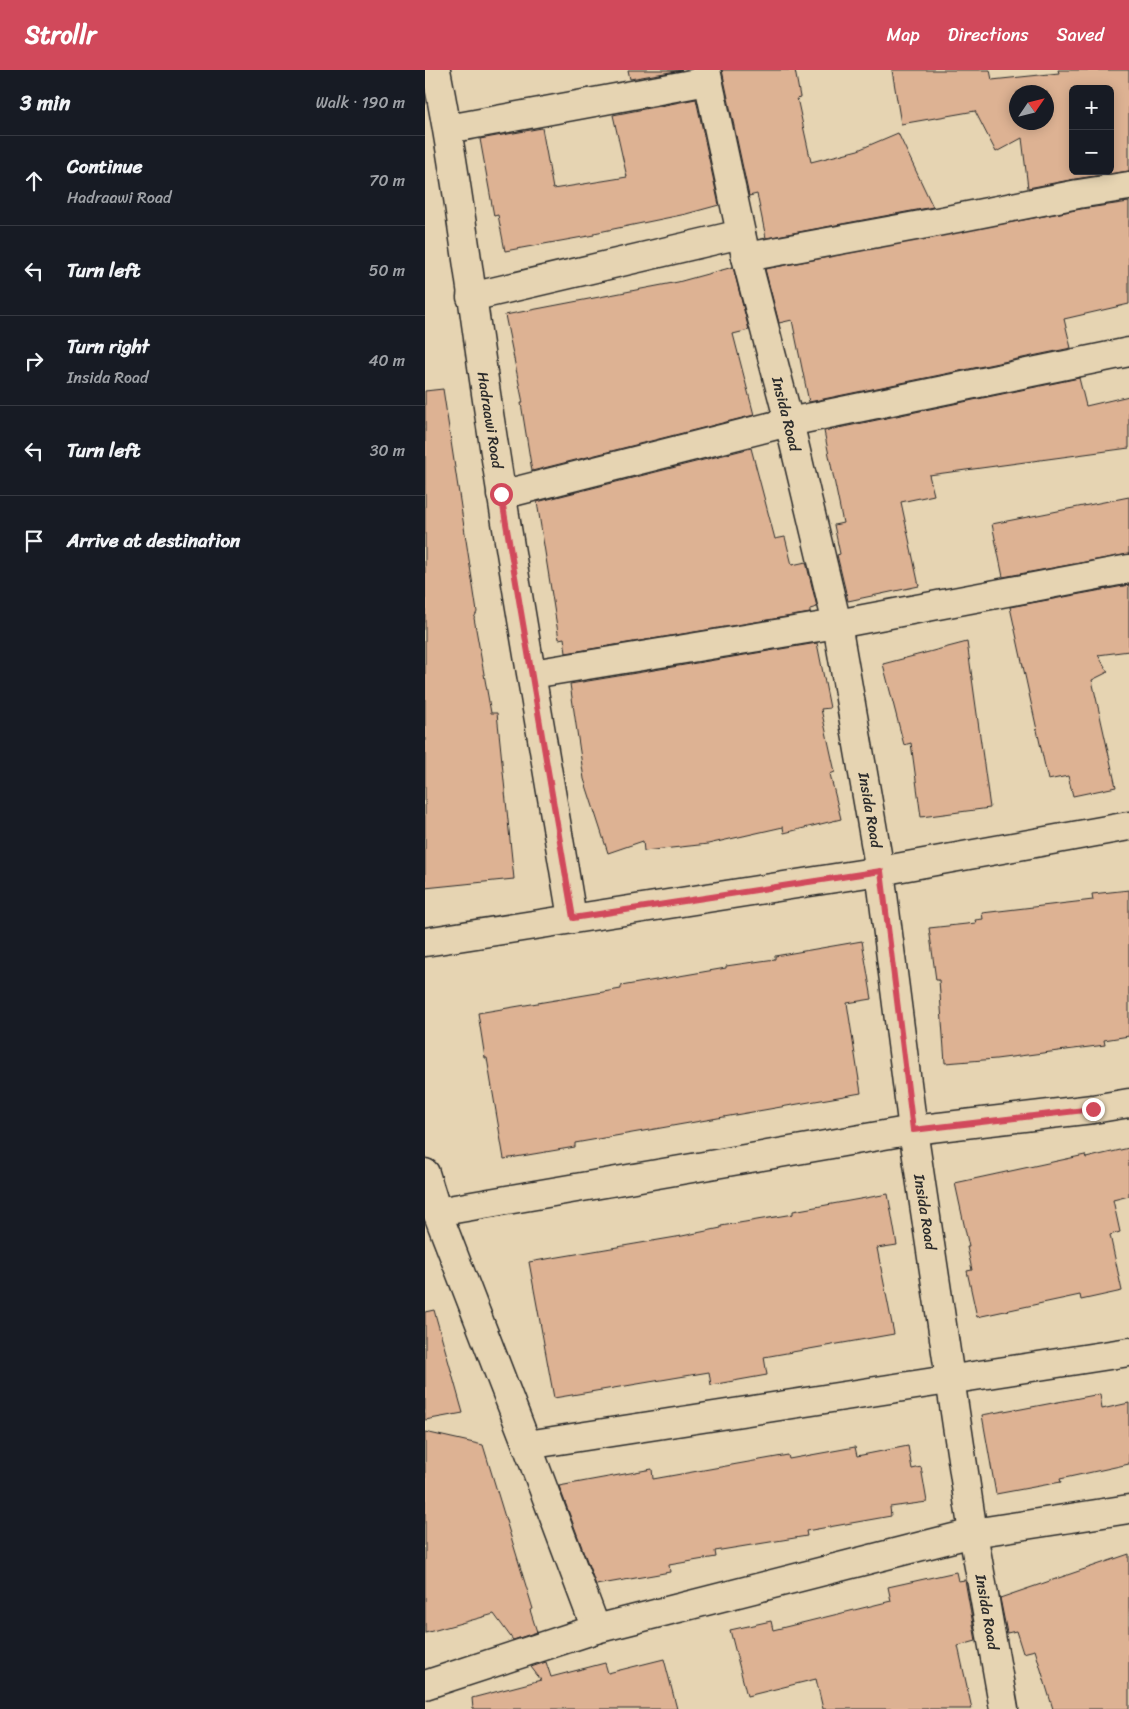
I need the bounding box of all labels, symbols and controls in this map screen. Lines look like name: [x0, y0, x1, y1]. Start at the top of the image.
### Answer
text: Strollr: [25, 14, 96, 56]
text: Map: [887, 19, 920, 51]
text: Directions: [948, 19, 1029, 51]
text: Saved: [1057, 19, 1104, 51]
text: 3 min: [20, 84, 70, 122]
north arrow: [1009, 85, 1054, 130]
map controls: [1069, 85, 1114, 175]
button: +: [1069, 85, 1114, 130]
text: Walk · 190 m: [316, 88, 405, 117]
button: −: [1069, 130, 1114, 175]
text: Continue: [67, 150, 143, 183]
text: 70 m: [369, 166, 405, 195]
icon: ahead: [20, 167, 48, 195]
text: Hadraawi Road: [67, 183, 171, 212]
text: Turn left: [67, 254, 140, 287]
text: 50 m: [369, 256, 405, 285]
icon: left: [20, 257, 48, 285]
text: Turn right: [67, 330, 149, 363]
text: 40 m: [368, 346, 405, 375]
icon: right: [20, 347, 48, 375]
text: Insida Road: [67, 363, 148, 392]
street label: Hadraawi Road: [470, 370, 511, 471]
street label: Insida Road: [764, 373, 808, 455]
text: Turn left: [67, 434, 140, 467]
text: 30 m: [370, 436, 405, 465]
icon: left: [20, 437, 48, 465]
route start: [490, 483, 513, 506]
text: Arrive at destination: [67, 524, 240, 557]
icon: arrive: [20, 527, 48, 555]
street label: Insida Road: [850, 769, 890, 851]
route end: [1082, 1098, 1105, 1121]
street label: Insida Road: [906, 1171, 944, 1253]
street label: Insida Road: [967, 1571, 1007, 1653]

